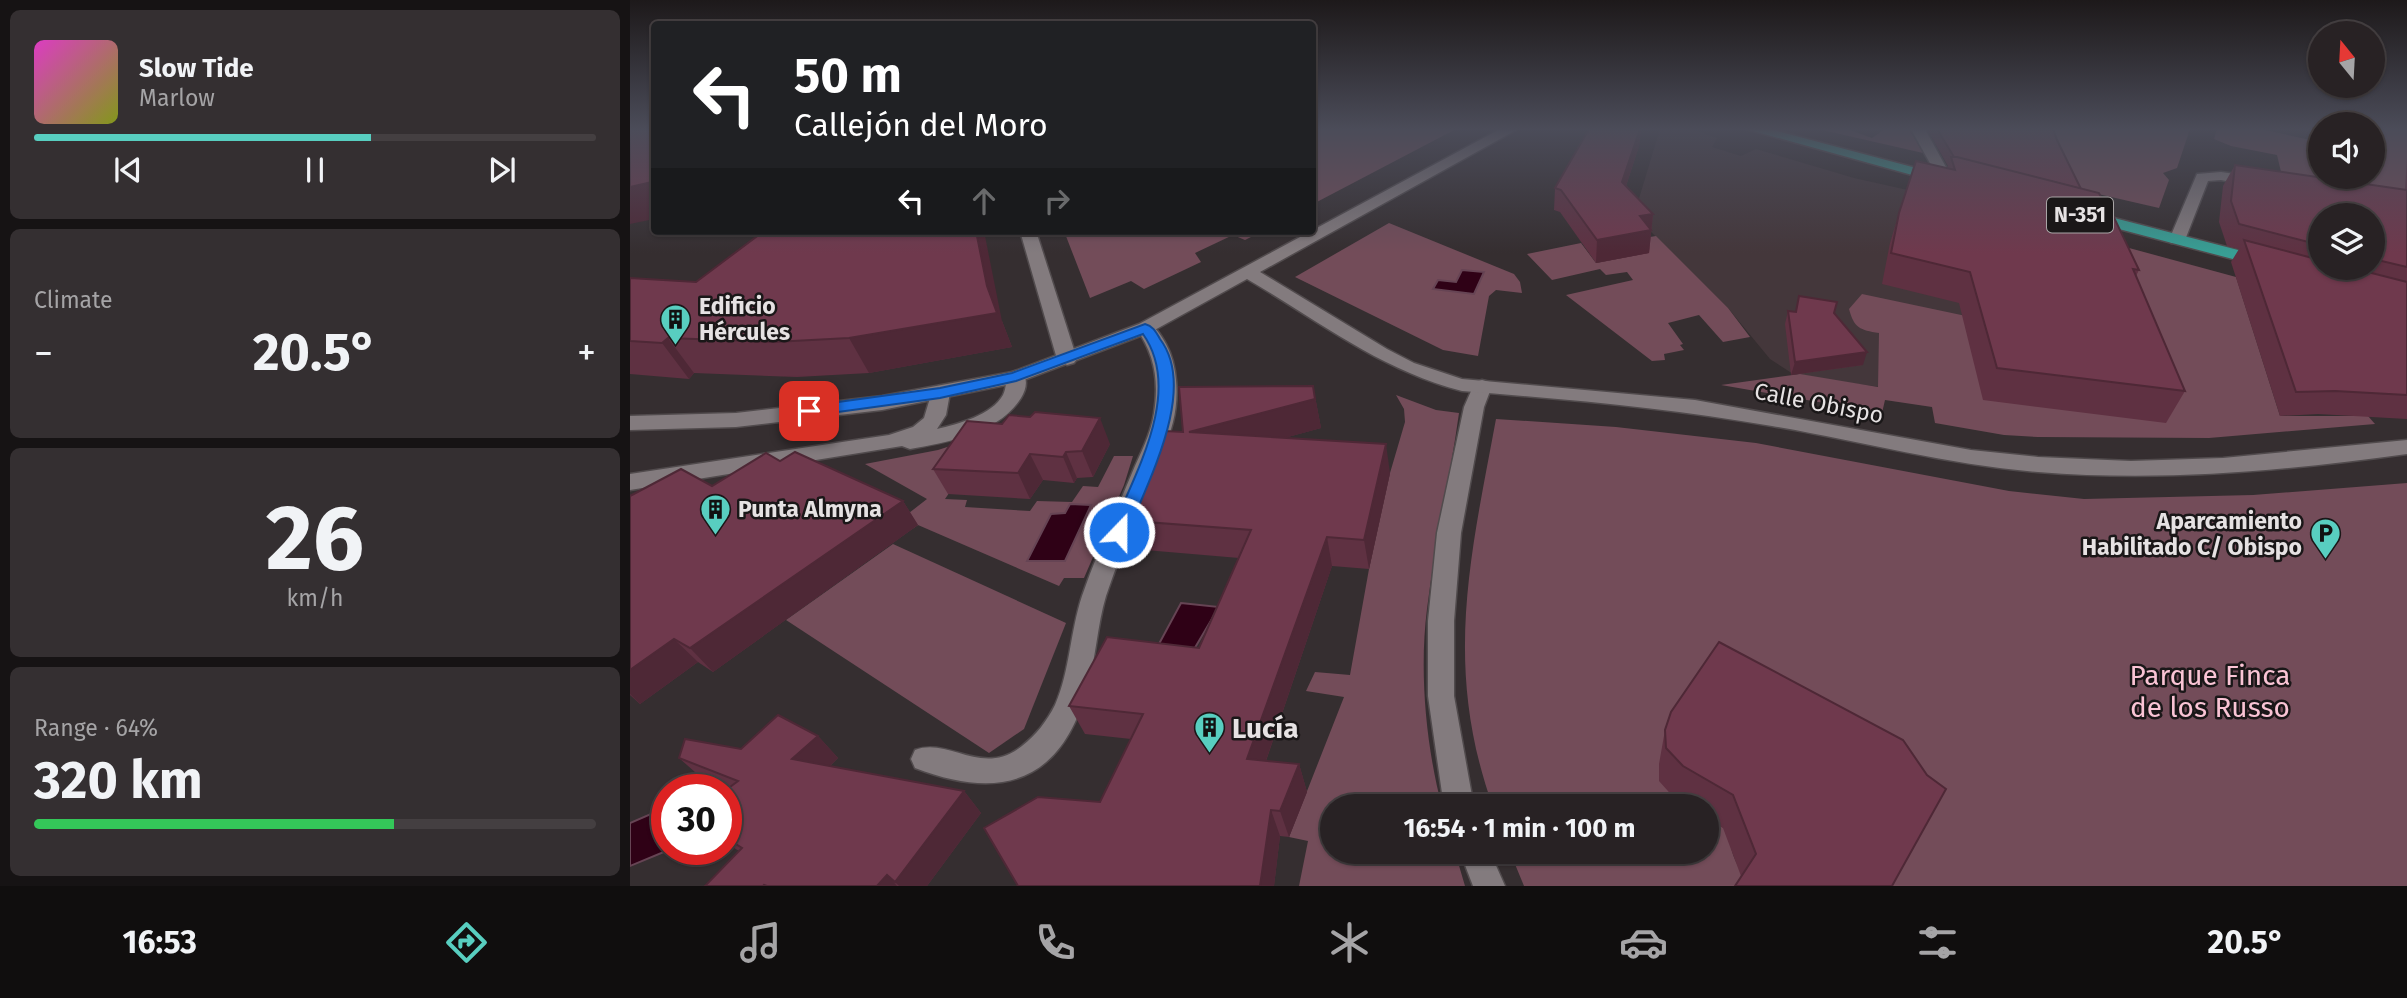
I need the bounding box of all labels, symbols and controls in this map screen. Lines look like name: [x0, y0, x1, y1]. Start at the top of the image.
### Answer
north arrow: [2308, 21, 2385, 98]
map controls: [2308, 21, 2385, 280]
text: 50 m: [794, 46, 902, 105]
icon: left: [679, 49, 770, 140]
text: Slow Tide: [139, 53, 254, 84]
text: Marlow: [139, 84, 215, 112]
text: Callejón del Moro: [794, 106, 1048, 144]
button: sound: [2308, 112, 2385, 189]
icon: previous: [109, 151, 147, 189]
icon: pause: [296, 151, 334, 189]
icon: next: [483, 151, 521, 189]
icon: left: [892, 182, 930, 220]
icon: ahead: [965, 182, 1003, 220]
icon: right: [1038, 182, 1076, 220]
road number: N-351: [2047, 198, 2113, 232]
button: layers: [2308, 203, 2385, 280]
text: Climate: [34, 286, 113, 314]
place label: Edificio Hércules: [699, 292, 790, 346]
building icon: Edificio Hércules: [659, 302, 693, 346]
text: 20.5°: [253, 321, 377, 384]
text: −: [34, 330, 53, 376]
text: +: [577, 330, 596, 376]
street label: Calle Obispo: [1752, 377, 1886, 429]
pin: [779, 381, 839, 441]
icon: arrive: [790, 392, 828, 430]
text: 26: [266, 484, 364, 593]
building icon: Punta Almyna: [698, 492, 732, 536]
place label: Punta Almyna: [738, 495, 882, 523]
position arrow: [1082, 495, 1156, 569]
place label: Aparcamiento Habilitado C/ Obispo: [2082, 507, 2302, 561]
parking icon: Aparcamiento Habilitado C/ Obispo: [2308, 517, 2342, 561]
text: km/h: [287, 584, 343, 612]
park label: Parque Finca de los Russo: [2129, 659, 2291, 724]
building icon: Lucía: [1192, 711, 1226, 755]
place label: Lucía: [1232, 712, 1299, 745]
text: Range · 64%: [34, 714, 158, 742]
text: 320 km: [34, 749, 203, 812]
speed limit sign: 30: [651, 774, 742, 865]
text: 16:54 · 1 min · 100 m: [1403, 813, 1636, 844]
icon: directions: [442, 918, 491, 967]
icon: music: [736, 918, 785, 967]
icon: phone: [1031, 918, 1080, 967]
icon: climate: [1325, 918, 1374, 967]
icon: car: [1619, 918, 1668, 967]
icon: filters: [1913, 918, 1962, 967]
text: 16:53: [123, 923, 197, 961]
text: 20.5°: [2208, 923, 2284, 961]

